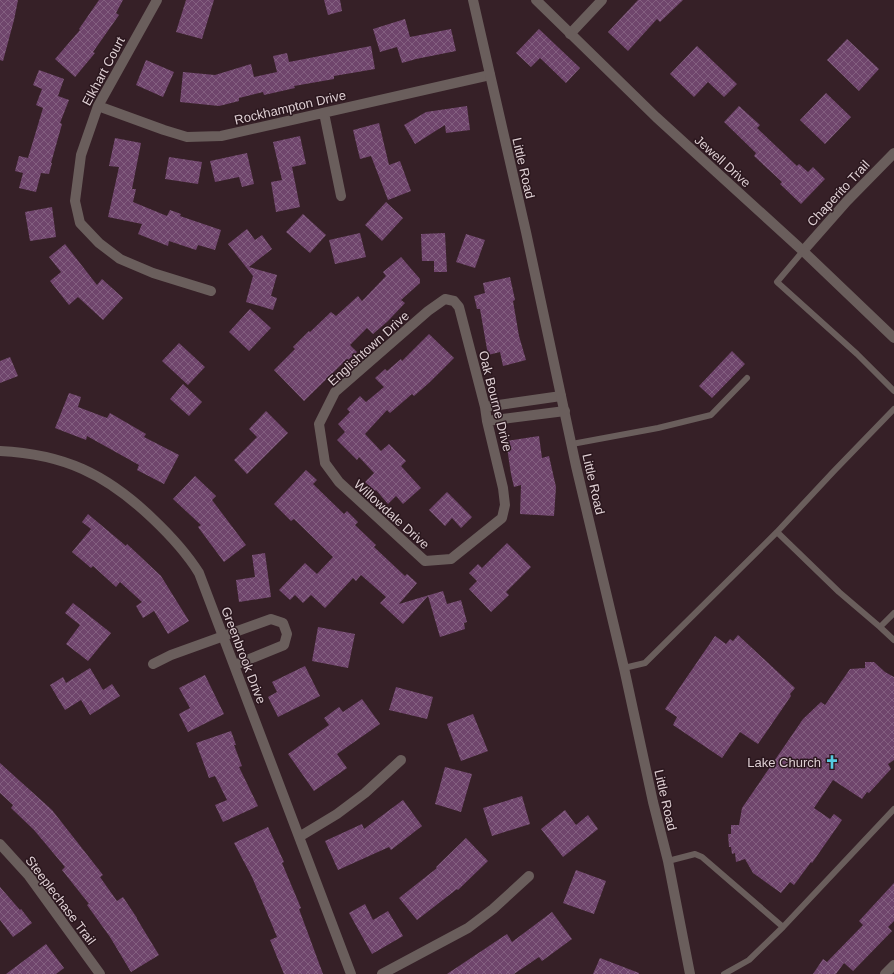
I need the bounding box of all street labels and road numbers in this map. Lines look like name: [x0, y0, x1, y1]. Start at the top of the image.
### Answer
street label: Elkhart Court: [79, 34, 128, 108]
street label: Rockhampton Drive: [233, 87, 347, 128]
street label: Jewell Drive: [692, 132, 754, 190]
street label: Little Road: [509, 136, 538, 200]
street label: Chaperito Trail: [804, 157, 873, 229]
street label: Englishtown Drive: [325, 308, 412, 389]
street label: Oak Bourne Drive: [476, 349, 515, 453]
street label: Little Road: [579, 452, 608, 516]
street label: Willowdale Drive: [351, 477, 432, 552]
street label: Greenbrook Drive: [218, 605, 269, 706]
street label: Little Road: [651, 768, 680, 832]
street label: Steeplechase Trail: [22, 853, 99, 948]

